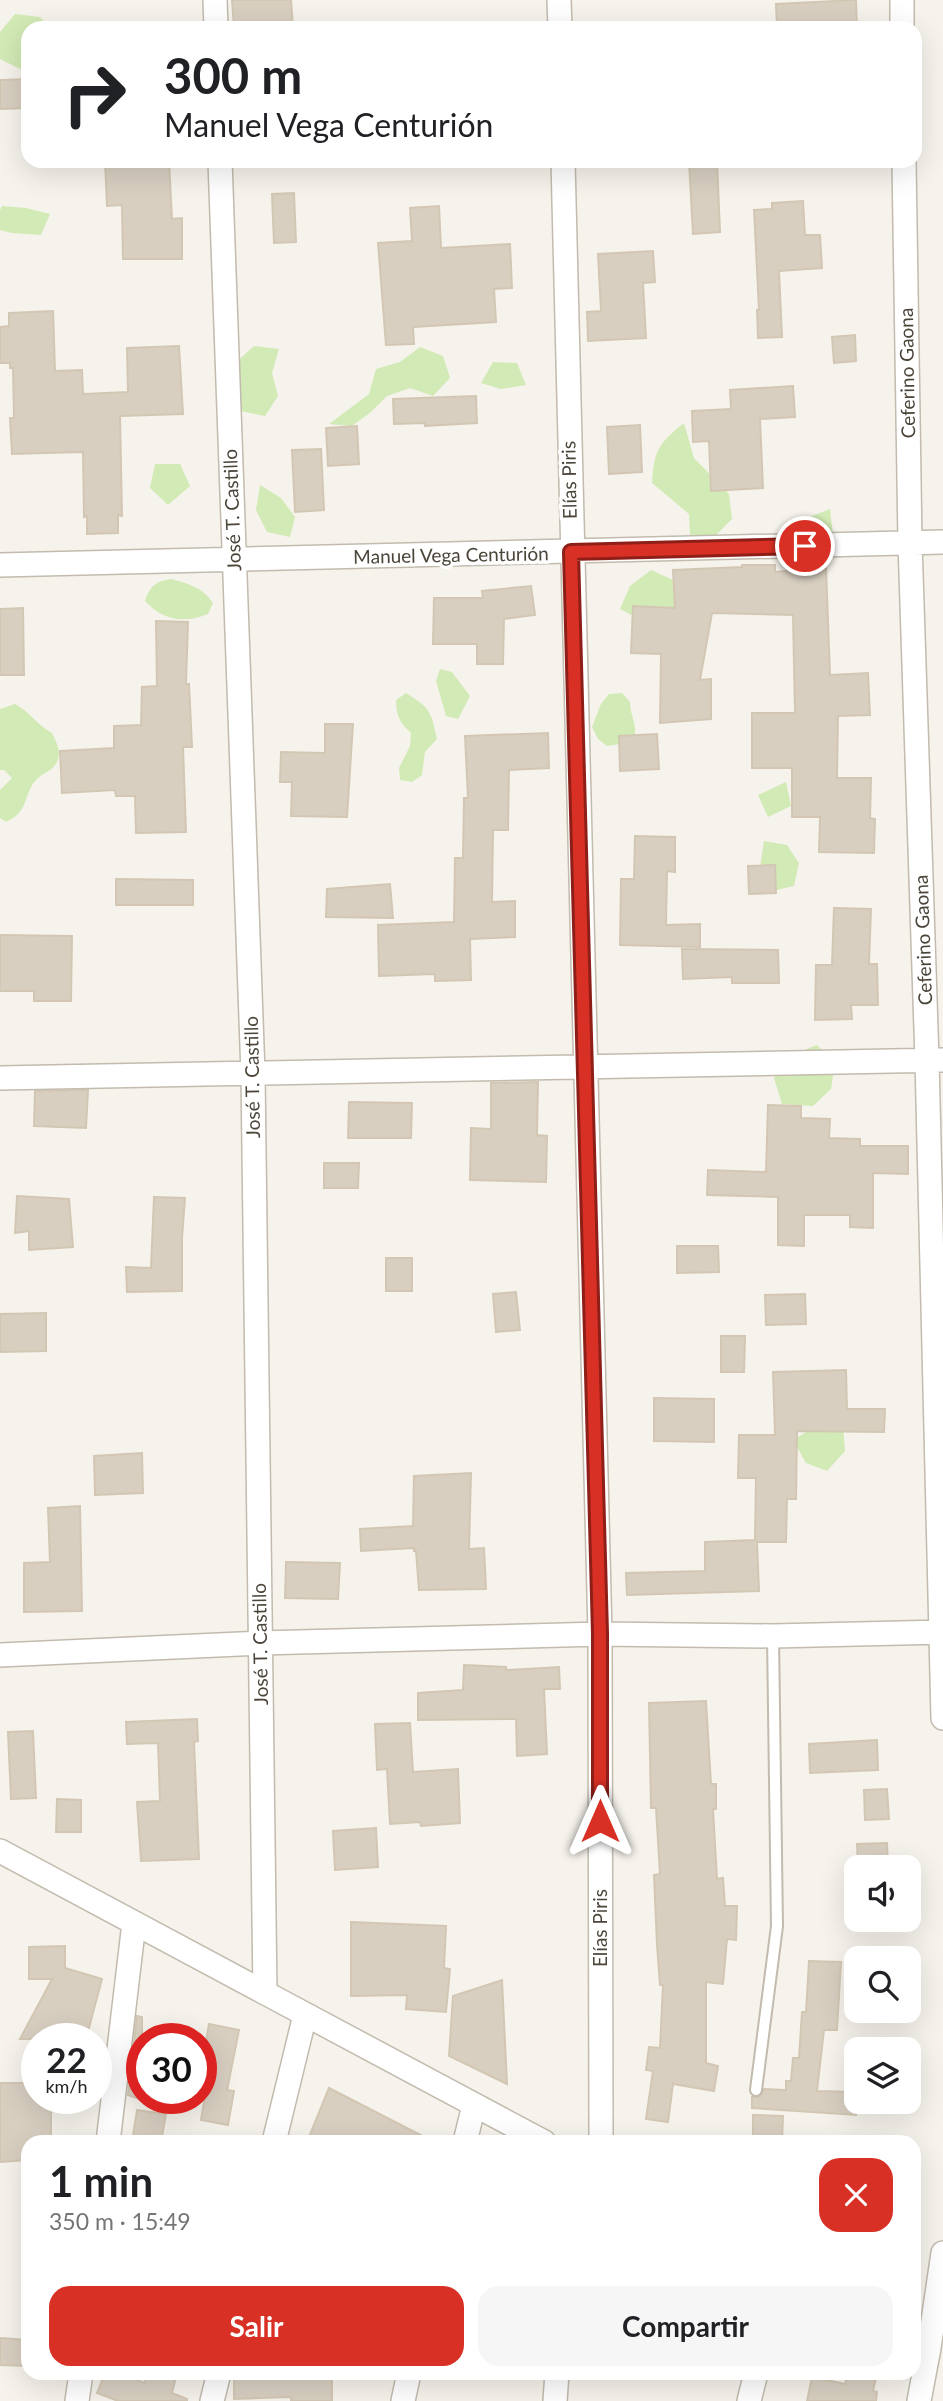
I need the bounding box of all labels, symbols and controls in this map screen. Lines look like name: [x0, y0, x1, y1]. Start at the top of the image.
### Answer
text: 300 m: [164, 46, 302, 104]
icon: right: [49, 49, 140, 140]
text: Manuel Vega Centurión: [164, 105, 493, 144]
street label: Ceferino Gaona: [894, 308, 919, 439]
street label: Elías Piris: [556, 441, 581, 519]
street label: José T. Castillo: [218, 449, 245, 571]
pin: [775, 516, 835, 576]
icon: arrive: [786, 527, 824, 565]
street label: Manuel Vega Centurión: [353, 541, 549, 568]
street label: Ceferino Gaona: [909, 874, 936, 1006]
street label: José T. Castillo: [239, 1016, 264, 1138]
street label: José T. Castillo: [247, 1583, 272, 1705]
position arrow: [563, 1784, 637, 1858]
map controls: [844, 1855, 921, 2114]
button: sound: [844, 1855, 921, 1932]
street label: Elías Piris: [588, 1889, 611, 1967]
button: search: [844, 1946, 921, 2023]
speed limit sign: 30: [126, 2023, 217, 2114]
button: layers: [844, 2037, 921, 2114]
text: 22: [46, 2038, 87, 2080]
text: km/h: [45, 2075, 88, 2097]
text: 1 min: [49, 2156, 153, 2206]
button: close: [819, 2158, 893, 2232]
text: 350 m · 15:49: [49, 2207, 191, 2235]
button: Salir: [49, 2286, 464, 2366]
button: Compartir: [478, 2286, 893, 2366]

